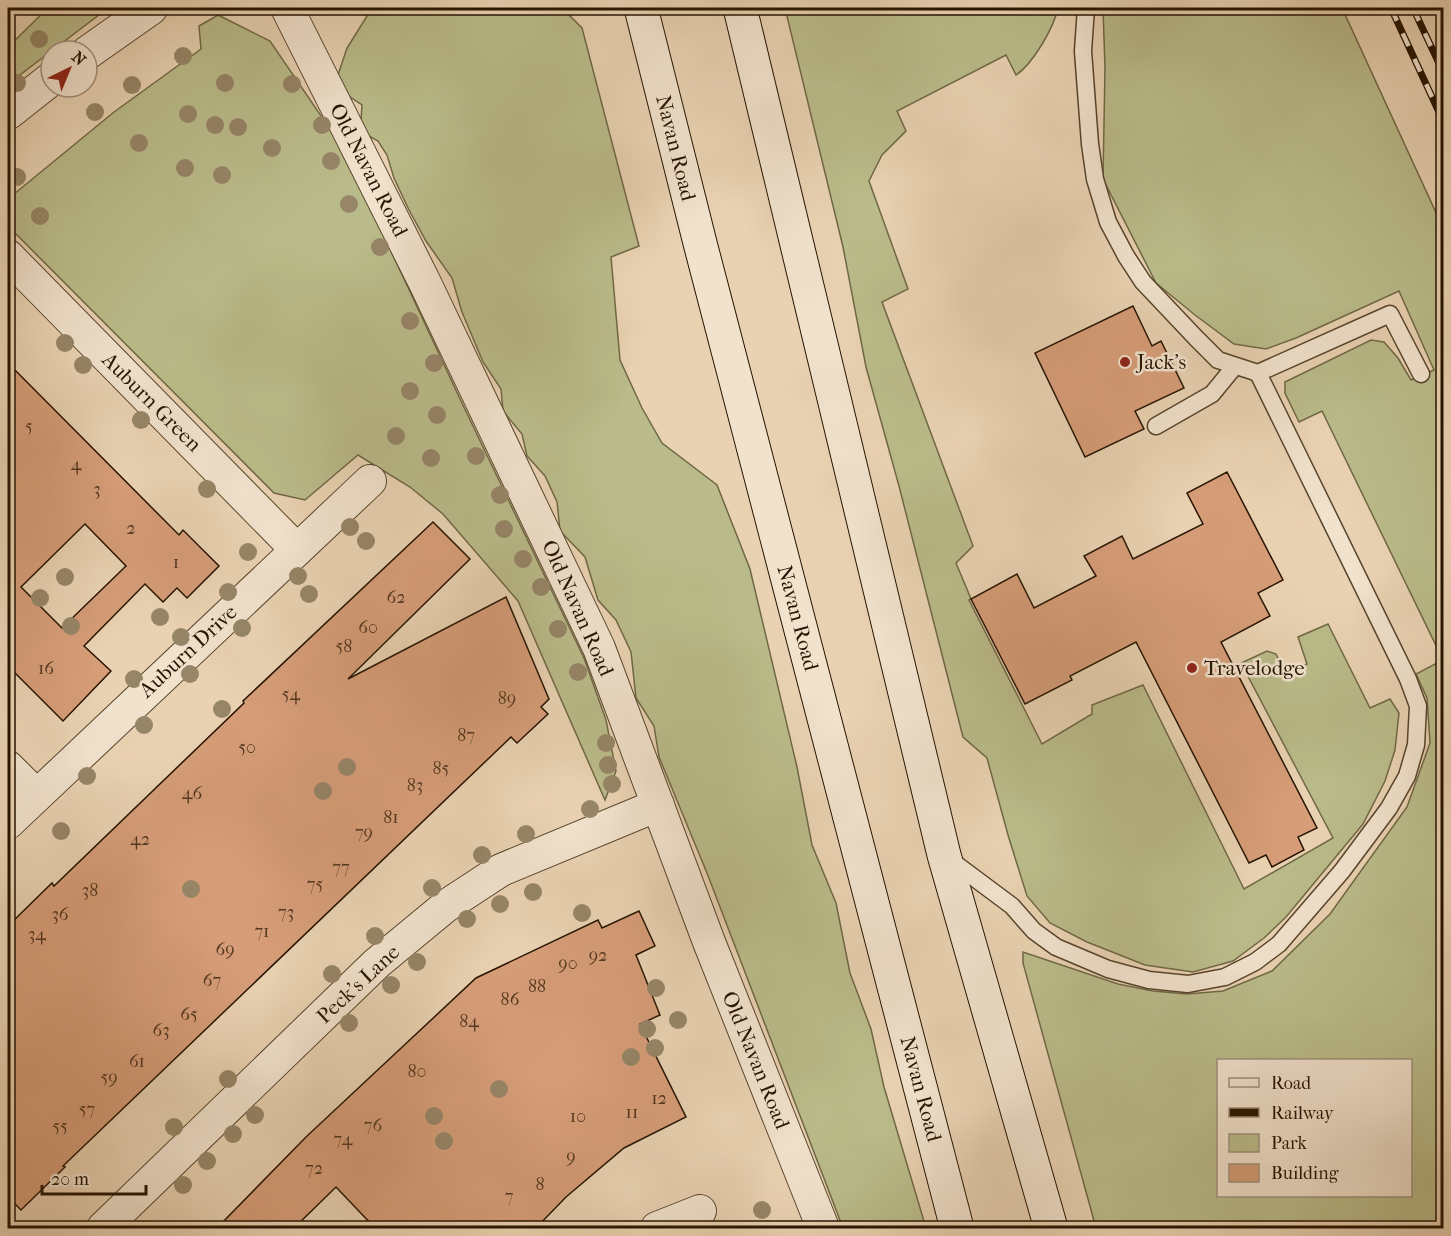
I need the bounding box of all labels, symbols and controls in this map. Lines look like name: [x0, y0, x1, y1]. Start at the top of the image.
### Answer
north arrow: [39, 39, 99, 99]
text: N: [68, 47, 90, 70]
street label: Navan Road: [651, 93, 701, 204]
street label: Old Navan Road: [325, 99, 413, 241]
street label: Auburn Green: [97, 347, 207, 457]
place label: Jack's: [1135, 350, 1187, 374]
marker: Jack's: [1118, 355, 1132, 369]
house number: 5: [25, 416, 33, 437]
house number: 4: [71, 454, 82, 475]
house number: 3: [93, 479, 101, 500]
house number: 2: [126, 518, 136, 539]
street label: Old Navan Road: [537, 536, 619, 680]
house number: 1: [173, 552, 179, 573]
street label: Navan Road: [772, 563, 824, 674]
house number: 62: [386, 587, 406, 608]
street label: Auburn Drive: [133, 600, 242, 703]
house number: 60: [358, 617, 378, 638]
house number: 58: [336, 636, 352, 657]
place label: Travelodge: [1204, 656, 1305, 680]
house number: 16: [38, 658, 54, 679]
marker: Travelodge: [1185, 661, 1199, 675]
house number: 54: [282, 684, 301, 705]
house number: 89: [498, 688, 516, 709]
house number: 87: [457, 725, 475, 746]
house number: 50: [238, 737, 256, 758]
house number: 85: [433, 758, 450, 779]
house number: 83: [407, 775, 423, 796]
house number: 46: [182, 783, 202, 804]
house number: 81: [383, 807, 399, 828]
house number: 79: [355, 822, 373, 843]
house number: 42: [130, 829, 150, 850]
house number: 77: [332, 857, 350, 878]
house number: 75: [307, 874, 323, 895]
house number: 38: [82, 880, 98, 901]
house number: 73: [278, 902, 294, 923]
house number: 36: [51, 904, 69, 925]
house number: 71: [254, 921, 270, 942]
house number: 34: [28, 924, 46, 945]
house number: 69: [215, 939, 235, 960]
street label: Peck's Lane: [312, 940, 404, 1028]
house number: 92: [589, 945, 607, 966]
house number: 90: [558, 953, 578, 974]
house number: 67: [203, 970, 221, 991]
house number: 88: [528, 976, 546, 997]
street label: Old Navan Road: [717, 988, 795, 1133]
house number: 86: [501, 989, 520, 1010]
house number: 65: [180, 1004, 198, 1025]
house number: 84: [459, 1011, 479, 1032]
house number: 63: [152, 1020, 170, 1041]
street label: Navan Road: [895, 1034, 947, 1145]
house number: 61: [129, 1051, 145, 1072]
legend: [1217, 1059, 1412, 1197]
house number: 80: [408, 1061, 426, 1082]
house number: 59: [100, 1067, 118, 1088]
text: Road: [1271, 1073, 1311, 1094]
house number: 12: [651, 1088, 667, 1109]
house number: 57: [79, 1099, 96, 1120]
house number: 11: [626, 1102, 638, 1123]
text: Railway: [1271, 1103, 1335, 1124]
house number: 10: [570, 1106, 586, 1127]
house number: 76: [364, 1115, 382, 1136]
house number: 55: [52, 1116, 68, 1137]
house number: 74: [334, 1129, 353, 1150]
text: Park: [1271, 1133, 1308, 1154]
house number: 9: [566, 1146, 576, 1167]
scale bar: [42, 1158, 146, 1196]
house number: 72: [305, 1158, 323, 1179]
text: Building: [1271, 1163, 1339, 1184]
text: 20 m: [51, 1169, 89, 1190]
house number: 8: [535, 1174, 545, 1195]
house number: 7: [505, 1186, 514, 1207]

